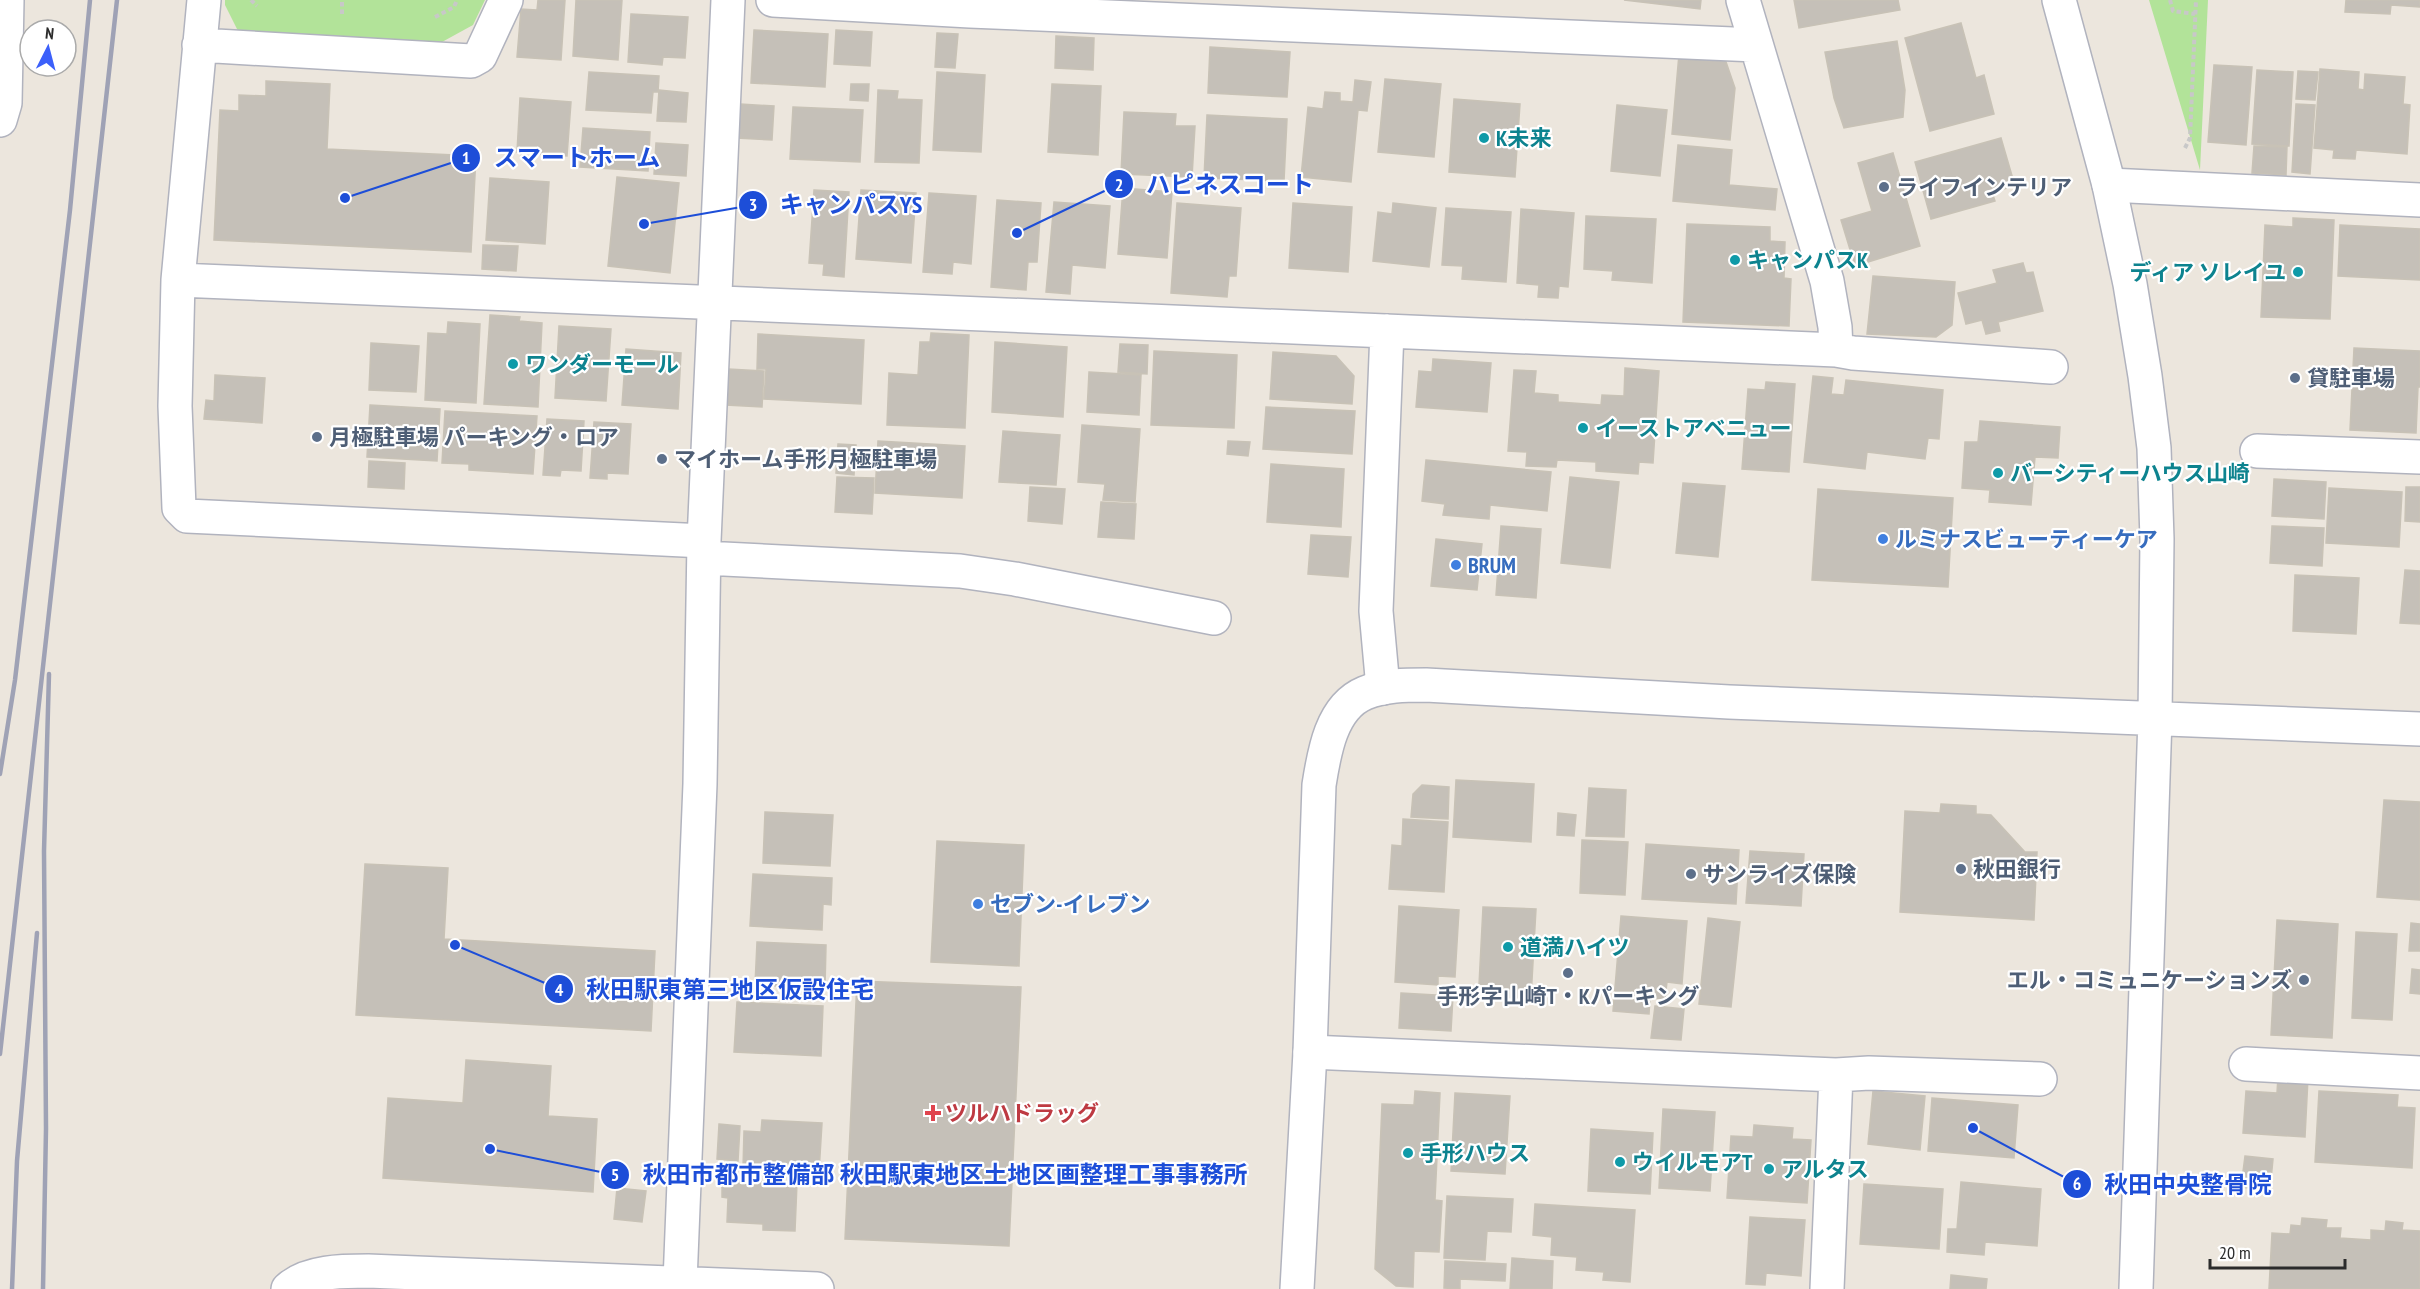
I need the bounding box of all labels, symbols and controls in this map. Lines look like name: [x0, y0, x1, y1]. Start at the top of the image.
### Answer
north arrow: [18, 18, 78, 78]
text: N: [44, 23, 55, 43]
place label: K未来: [1496, 124, 1551, 152]
marker: K未来: [1477, 131, 1491, 145]
callout: スマートホーム: [451, 137, 673, 179]
text: スマートホーム: [494, 142, 660, 173]
text: 1: [462, 146, 470, 169]
callout: ハピネスコート: [1104, 163, 1326, 205]
text: ハピネスコート: [1146, 169, 1314, 200]
text: 2: [1115, 173, 1123, 196]
place label: ライフインテリア: [1896, 173, 2072, 201]
marker: ライフインテリア: [1877, 180, 1891, 194]
callout: キャンパスYS: [738, 184, 934, 226]
text: キャンパスYS: [780, 189, 922, 220]
text: 3: [749, 193, 757, 216]
place label: キャンパスK: [1747, 246, 1869, 274]
marker: キャンパスK: [1728, 253, 1742, 267]
place label: ディア ソレイユ: [2129, 258, 2286, 286]
marker: ディア ソレイユ: [2291, 265, 2305, 279]
place label: ワンダーモール: [525, 350, 679, 378]
marker: ワンダーモール: [506, 357, 520, 371]
place label: 貸駐車場: [2307, 364, 2395, 392]
marker: 貸駐車場: [2288, 371, 2302, 385]
place label: イーストアベニュー: [1595, 414, 1791, 442]
marker: イーストアベニュー: [1576, 421, 1590, 435]
place label: 月極駐車場 パーキング・ロア: [329, 423, 619, 451]
marker: 月極駐車場 パーキング・ロア: [310, 430, 324, 444]
place label: マイホーム手形月極駐車場: [674, 445, 937, 473]
marker: マイホーム手形月極駐車場: [655, 452, 669, 466]
place label: バーシティーハウス山崎: [2010, 459, 2250, 487]
marker: バーシティーハウス山崎: [1991, 466, 2005, 480]
place label: ルミナスビューティーケア: [1895, 525, 2158, 553]
marker: ルミナスビューティーケア: [1876, 532, 1890, 546]
place label: BRUM: [1468, 551, 1516, 579]
marker: BRUM: [1449, 558, 1463, 572]
place label: 秋田銀行: [1973, 855, 2061, 883]
place label: サンライズ保険: [1703, 860, 1856, 888]
marker: 秋田銀行: [1954, 862, 1968, 876]
marker: サンライズ保険: [1684, 867, 1698, 881]
place label: セブン-イレブン: [990, 890, 1151, 918]
marker: セブン-イレブン: [971, 897, 985, 911]
place label: 道満ハイツ: [1520, 933, 1630, 961]
marker: 道満ハイツ: [1501, 940, 1515, 954]
marker: 手形字山崎T・Kパーキング: [1561, 966, 1575, 980]
place label: エル・コミュニケーションズ: [2007, 966, 2292, 994]
callout: 秋田駅東第三地区仮設住宅: [544, 968, 886, 1010]
marker: エル・コミュニケーションズ: [2297, 973, 2311, 987]
text: 秋田駅東第三地区仮設住宅: [586, 974, 874, 1005]
text: 4: [555, 978, 564, 1001]
place label: 手形字山崎T・Kパーキング: [1436, 982, 1700, 1010]
place label: ツルハドラッグ: [945, 1099, 1099, 1127]
marker: ツルハドラッグ: [926, 1106, 940, 1120]
place label: 手形ハウス: [1420, 1139, 1530, 1167]
marker: 手形ハウス: [1401, 1146, 1415, 1160]
place label: ウイルモアT: [1632, 1148, 1753, 1176]
callout: 秋田市都市整備部 秋田駅東地区土地区画整理工事事務所: [600, 1154, 1259, 1196]
marker: ウイルモアT: [1613, 1155, 1627, 1169]
place label: アルタス: [1781, 1155, 1869, 1183]
text: 秋田市都市整備部 秋田駅東地区土地区画整理工事事務所: [643, 1159, 1247, 1190]
marker: アルタス: [1762, 1162, 1776, 1176]
text: 5: [611, 1163, 619, 1186]
callout: 秋田中央整骨院: [2062, 1163, 2284, 1205]
text: 秋田中央整骨院: [2104, 1169, 2272, 1200]
text: 6: [2073, 1172, 2081, 1195]
scale bar: [2210, 1232, 2345, 1270]
text: 20 m: [2219, 1241, 2251, 1264]

